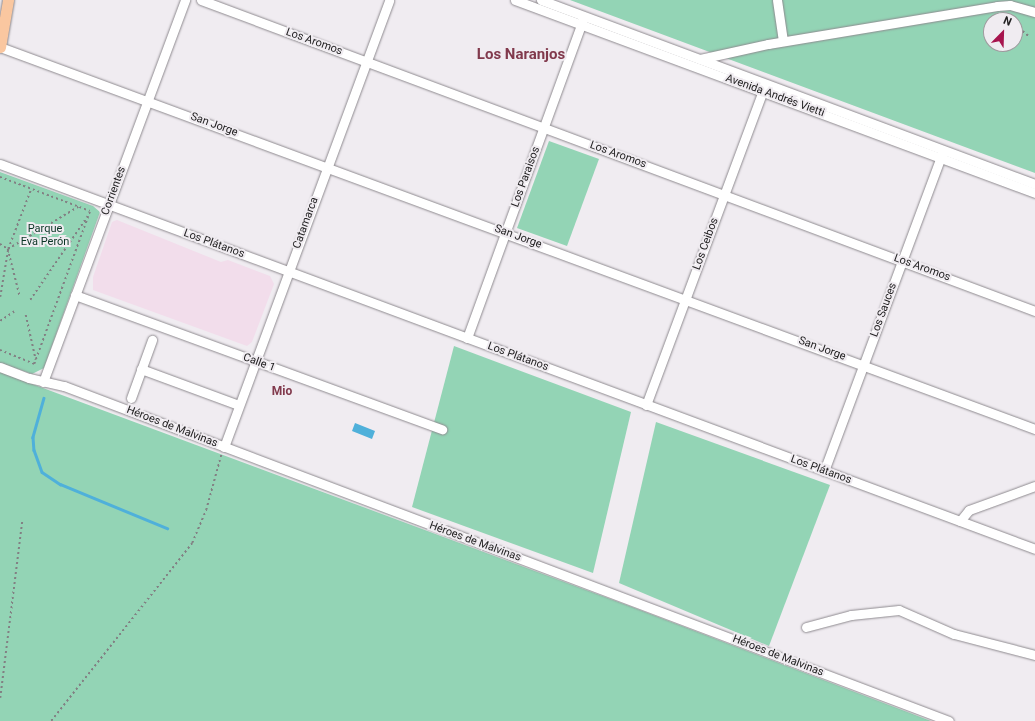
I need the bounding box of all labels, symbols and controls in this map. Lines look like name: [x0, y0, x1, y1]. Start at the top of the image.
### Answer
north arrow: [983, 12, 1023, 52]
text: N: [1001, 14, 1014, 29]
street label: Los Aromos: [284, 26, 344, 58]
district label: Los Naranjos: [477, 46, 565, 64]
street label: Avenida Andrés Vietti: [724, 72, 826, 120]
street label: San Jorge: [189, 110, 239, 140]
street label: Los Aromos: [588, 139, 648, 171]
street label: Los Paraisos: [509, 145, 543, 209]
street label: Corrientes: [99, 165, 129, 217]
street label: Catamarca: [291, 196, 321, 250]
street label: Los Ceibos: [690, 216, 722, 272]
street label: San Jorge: [493, 222, 543, 252]
park label: Parque Eva Perón: [21, 223, 69, 249]
street label: Los Plátanos: [182, 227, 246, 261]
street label: Los Aromos: [892, 252, 952, 284]
street label: Los Sauces: [868, 281, 900, 339]
street label: San Jorge: [797, 334, 847, 364]
street label: Los Plátanos: [486, 340, 550, 374]
street label: Calle 1: [241, 351, 277, 375]
district label: Mio: [272, 385, 292, 399]
street label: Héroes de Malvinas: [125, 404, 219, 450]
street label: Los Plátanos: [789, 453, 853, 487]
street label: Héroes de Malvinas: [427, 519, 523, 565]
street label: Héroes de Malvinas: [731, 633, 825, 679]

